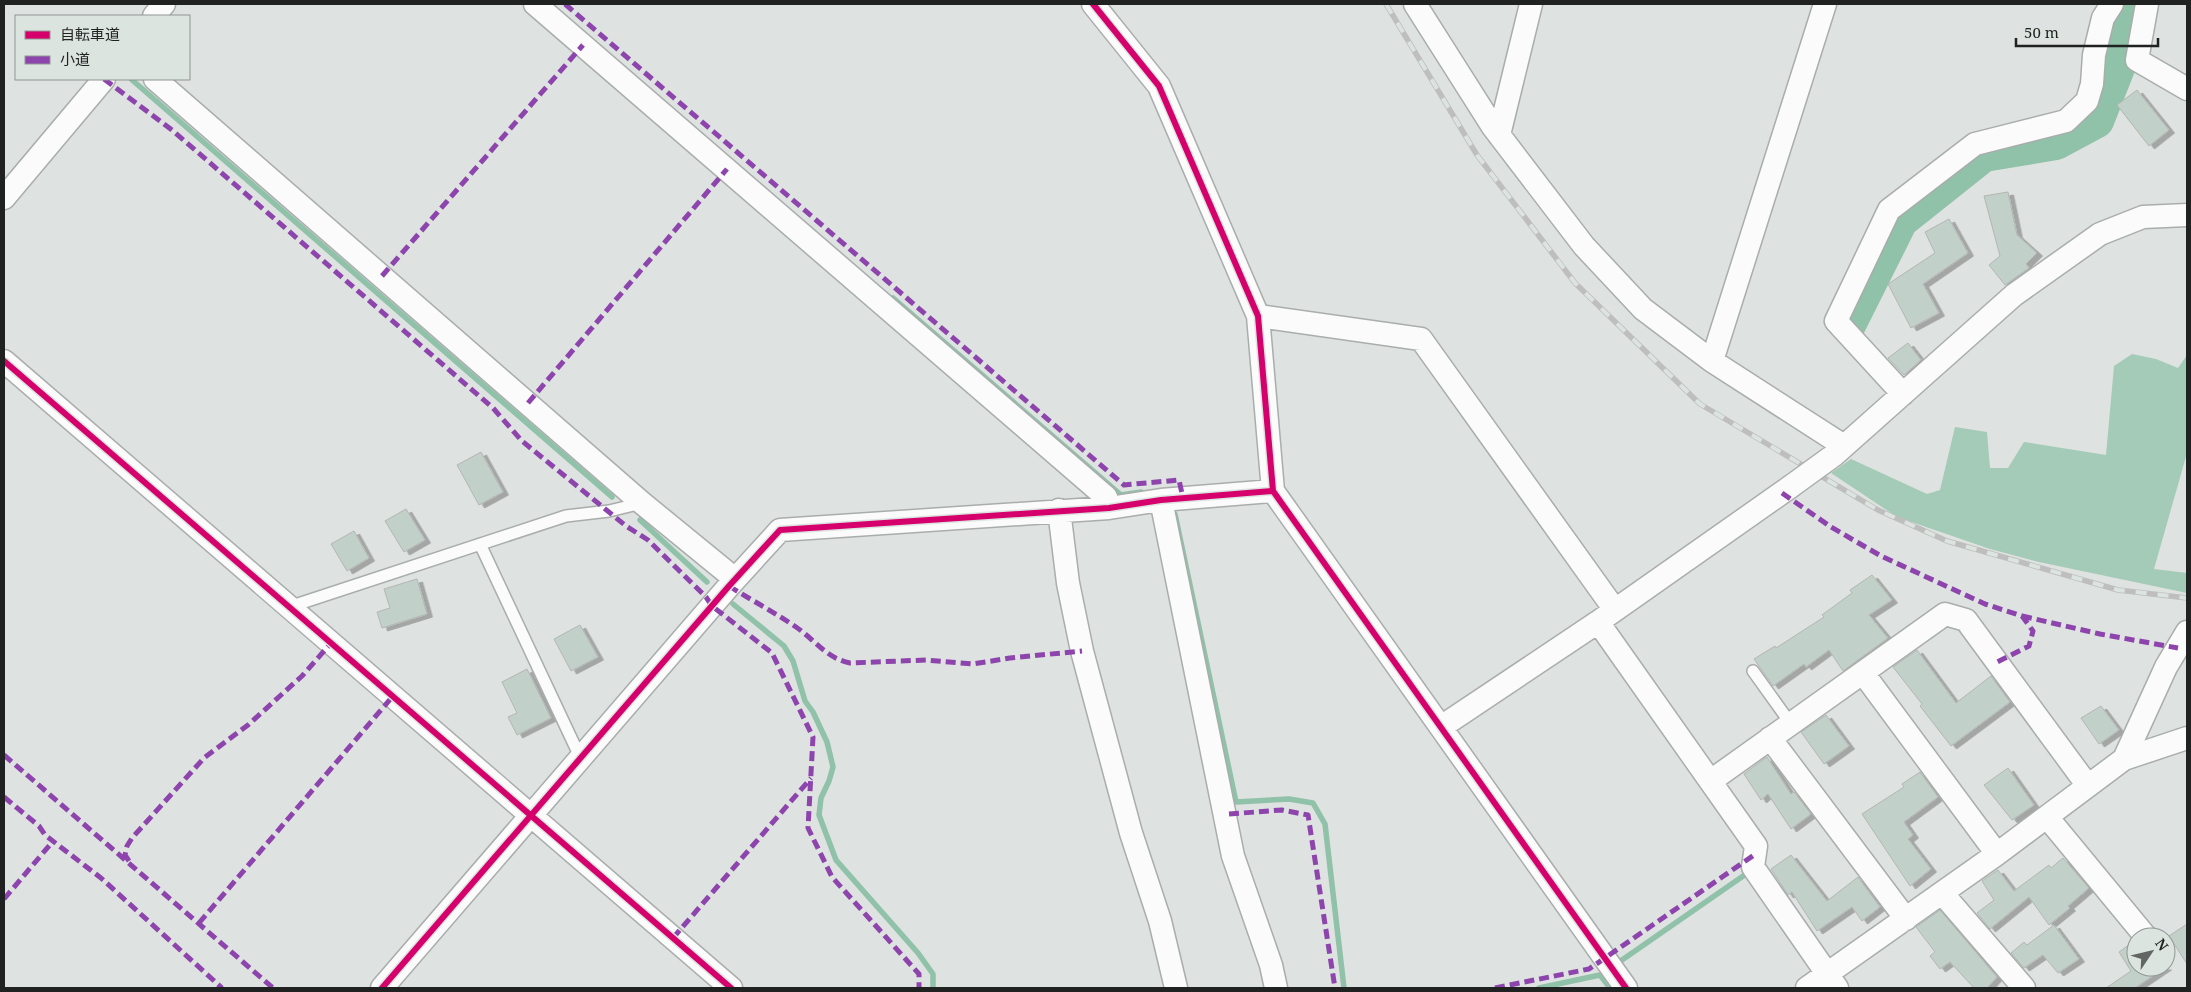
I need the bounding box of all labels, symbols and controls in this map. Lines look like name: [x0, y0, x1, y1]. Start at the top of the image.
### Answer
legend: [15, 15, 190, 80]
scale bar: [2016, 15, 2158, 47]
text: 50 m: [2024, 22, 2059, 42]
text: 自転車道: [60, 24, 120, 44]
text: 小道: [60, 49, 90, 69]
north arrow: [2126, 927, 2176, 977]
text: N: [2151, 934, 2173, 954]

